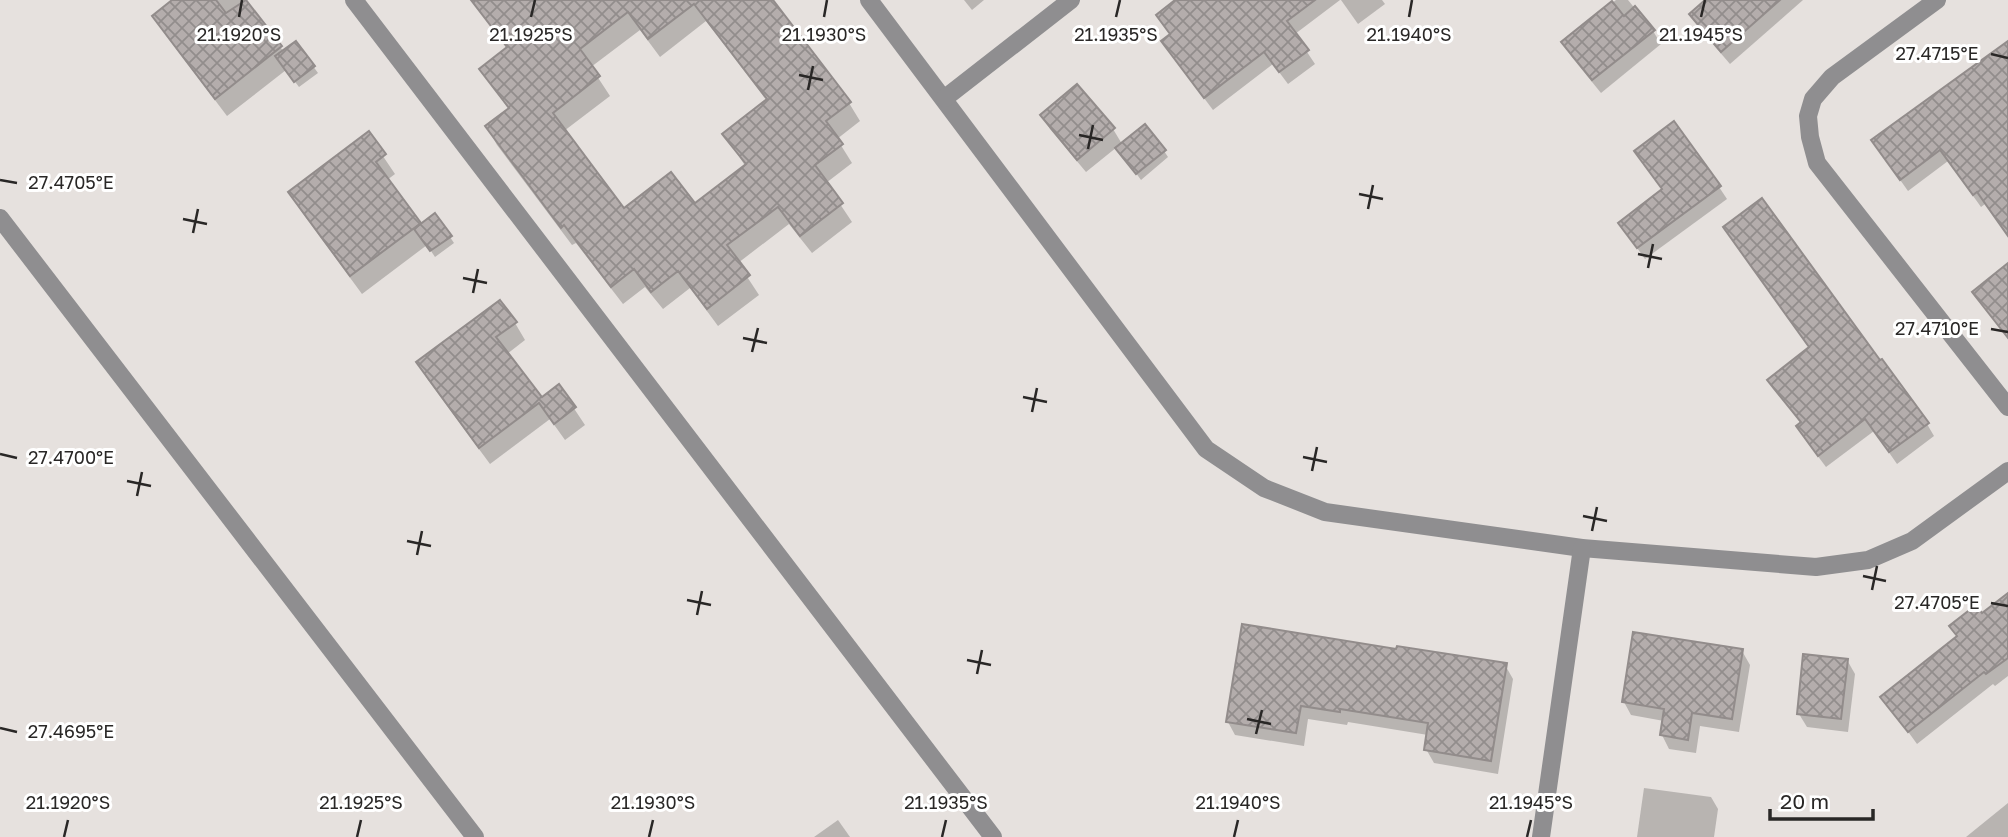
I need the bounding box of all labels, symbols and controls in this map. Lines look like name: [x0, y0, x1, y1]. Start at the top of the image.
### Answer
text: 21.1920°S: [197, 23, 281, 45]
text: 21.1925°S: [489, 23, 573, 45]
text: 21.1930°S: [782, 23, 866, 45]
text: 21.1935°S: [1074, 23, 1158, 45]
text: 21.1940°S: [1367, 23, 1451, 45]
text: 21.1945°S: [1659, 23, 1743, 45]
text: 27.4715°E: [1895, 42, 1979, 64]
text: 27.4705°E: [28, 171, 114, 193]
text: 27.4710°E: [1895, 317, 1979, 339]
text: 27.4700°E: [28, 446, 114, 468]
text: 27.4705°E: [1894, 591, 1980, 613]
text: 27.4695°E: [28, 720, 114, 742]
scale bar: [1770, 778, 1873, 822]
text: 20 m: [1780, 788, 1829, 814]
text: 21.1920°S: [26, 791, 110, 813]
text: 21.1925°S: [319, 791, 403, 813]
text: 21.1930°S: [611, 791, 695, 813]
text: 21.1935°S: [904, 791, 988, 813]
text: 21.1940°S: [1196, 791, 1280, 813]
text: 21.1945°S: [1489, 791, 1573, 813]

